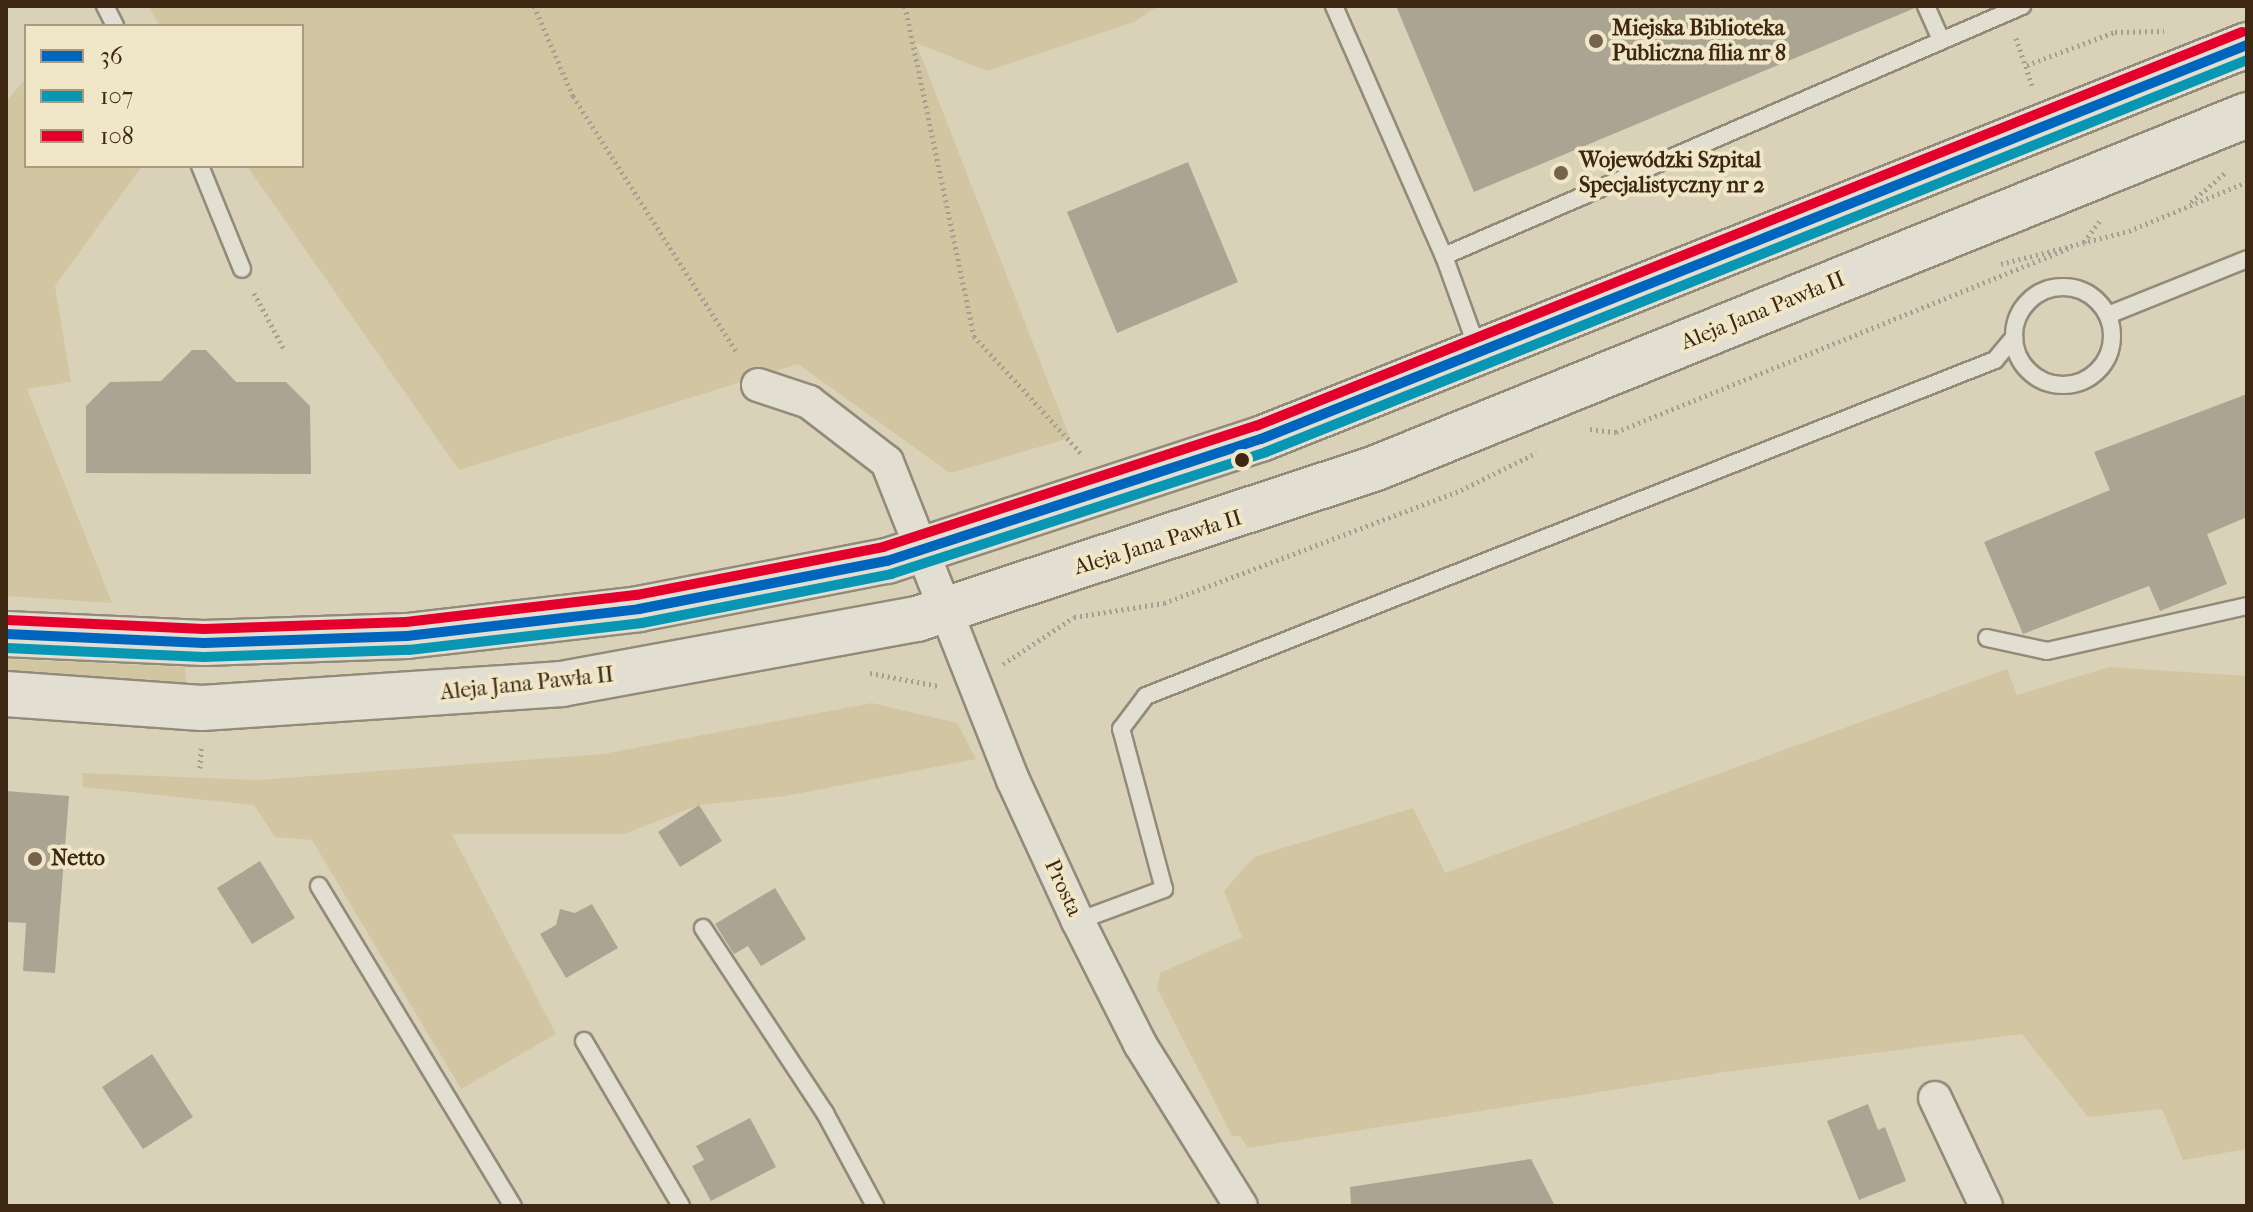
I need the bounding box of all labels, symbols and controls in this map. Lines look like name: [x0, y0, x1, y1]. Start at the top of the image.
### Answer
place label: Miejska Biblioteka Publiczna filia nr 8: [1612, 15, 1786, 66]
legend: [24, 24, 304, 168]
marker: Miejska Biblioteka Publiczna filia nr 8: [1587, 32, 1605, 50]
text: 36: [100, 42, 123, 70]
text: 107: [100, 82, 133, 110]
text: 108: [100, 122, 134, 150]
place label: Wojewódzki Szpital Specjalistyczny nr 2: [1579, 147, 1765, 198]
marker: Wojewódzki Szpital Specjalistyczny nr 2: [1550, 162, 1572, 184]
street label: Aleja Jana Pawła II: [1677, 266, 1849, 356]
unlabelled marker: [1234, 452, 1250, 468]
street label: Aleja Jana Pawła II: [1071, 505, 1245, 581]
street label: Aleja Jana Pawła II: [439, 662, 615, 706]
place label: Netto: [51, 846, 105, 872]
marker: Netto: [26, 850, 44, 868]
street label: Prosta: [1038, 855, 1088, 921]

